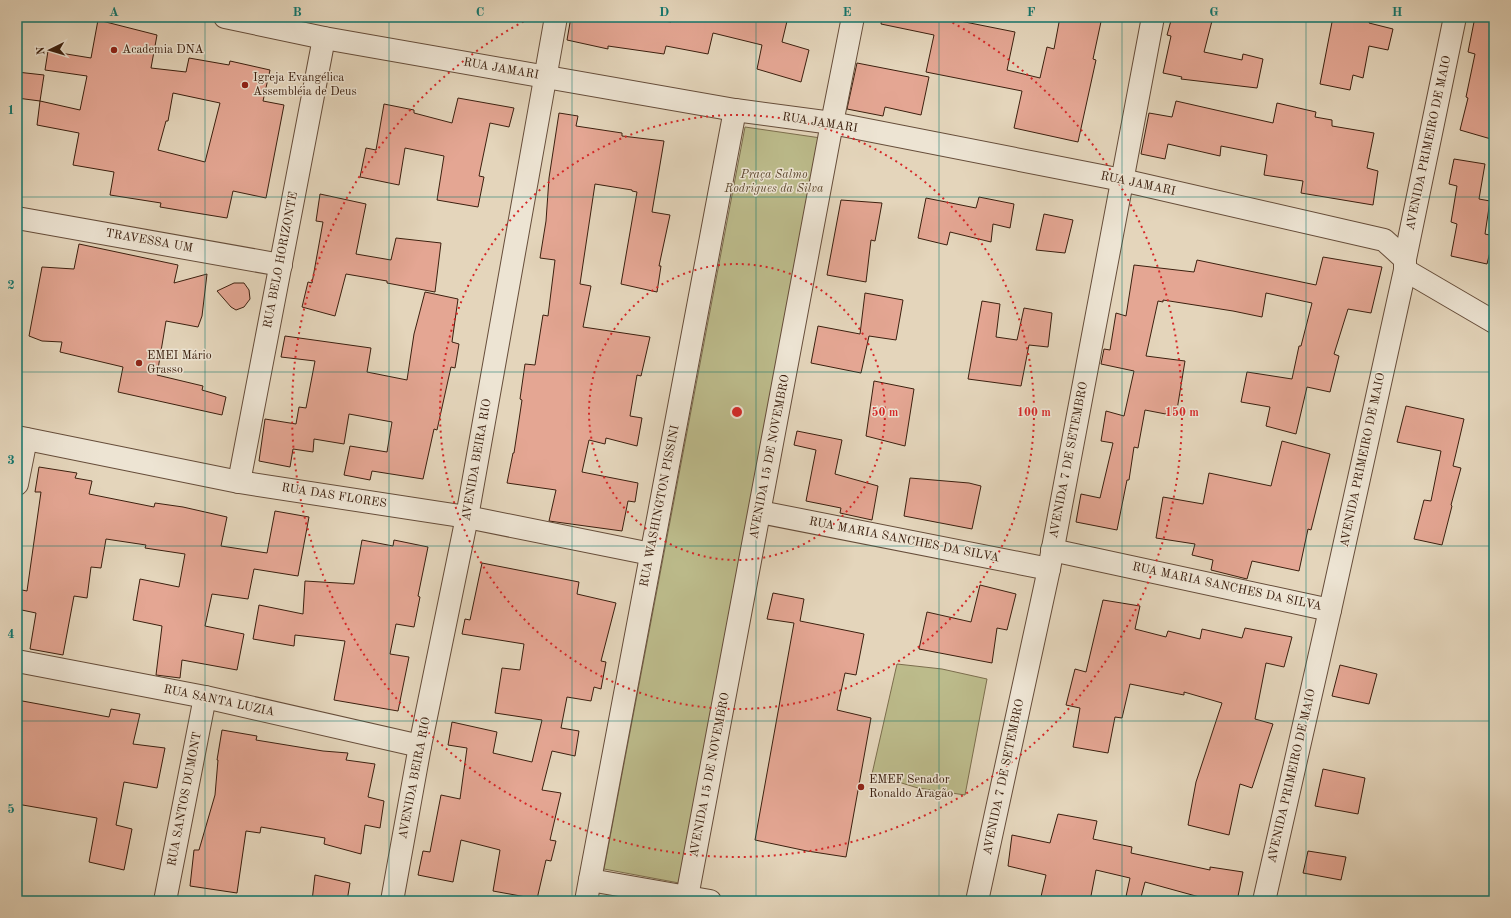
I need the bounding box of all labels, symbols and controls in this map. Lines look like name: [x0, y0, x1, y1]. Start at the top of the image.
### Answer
text: A: [109, 6, 119, 19]
text: B: [292, 6, 302, 19]
text: C: [476, 6, 484, 19]
text: D: [659, 6, 669, 19]
text: E: [843, 6, 852, 19]
text: F: [1027, 6, 1036, 19]
text: G: [1209, 6, 1219, 19]
text: H: [1392, 6, 1403, 19]
north arrow: [30, 30, 70, 70]
place label: Academia DNA: [122, 44, 204, 56]
text: N: [36, 45, 47, 55]
marker: Academia DNA: [109, 45, 119, 55]
street label: AVENIDA PRIMEIRO DE MAIO: [1405, 55, 1453, 231]
street label: RUA JAMARI: [462, 56, 540, 82]
place label: Igreja Evangélica Assembléia de Deus: [253, 72, 357, 98]
marker: Igreja Evangélica Assembléia de Deus: [240, 80, 250, 90]
text: 1: [7, 104, 15, 117]
street label: RUA JAMARI: [781, 111, 859, 135]
park label: Praça Salmo Rodrigues da Silva: [724, 169, 824, 195]
street label: RUA JAMARI: [1099, 170, 1177, 198]
street label: RUA BELO HORIZONTE: [262, 191, 300, 329]
street label: TRAVESSA UM: [104, 227, 194, 255]
text: 2: [7, 279, 15, 292]
place label: EMEI Mário Grasso: [147, 350, 212, 376]
marker: EMEI Mário Grasso: [134, 358, 144, 368]
street label: AVENIDA PRIMEIRO DE MAIO: [1339, 372, 1387, 548]
street label: AVENIDA 15 DE NOVEMBRO: [747, 373, 792, 540]
street label: AVENIDA 7 DE SETEMBRO: [1048, 381, 1090, 539]
street label: AVENIDA BEIRA RIO: [460, 398, 494, 522]
centre of rings: [730, 405, 744, 419]
text: 50 m: [872, 406, 899, 419]
text: 150 m: [1165, 406, 1199, 419]
text: 100 m: [1017, 407, 1051, 419]
street label: RUA WASHINGTON PISSINI: [638, 424, 682, 588]
text: 3: [7, 454, 15, 467]
street label: RUA DAS FLORES: [281, 482, 387, 510]
street label: RUA MARIA SANCHES DA SILVA: [808, 516, 1000, 564]
street label: RUA MARIA SANCHES DA SILVA: [1131, 561, 1323, 613]
text: 4: [7, 628, 15, 641]
street label: RUA SANTA LUZIA: [162, 683, 276, 719]
street label: AVENIDA PRIMEIRO DE MAIO: [1266, 688, 1318, 864]
street label: AVENIDA 15 DE NOVEMBRO: [687, 691, 732, 858]
street label: AVENIDA 7 DE SETEMBRO: [982, 698, 1026, 856]
street label: AVENIDA BEIRA RIO: [397, 716, 433, 840]
street label: RUA SANTOS DUMONT: [166, 731, 204, 867]
place label: EMEF Senador Ronaldo Aragão: [869, 774, 953, 800]
marker: EMEF Senador Ronaldo Aragão: [856, 782, 866, 792]
text: 5: [7, 803, 15, 816]

